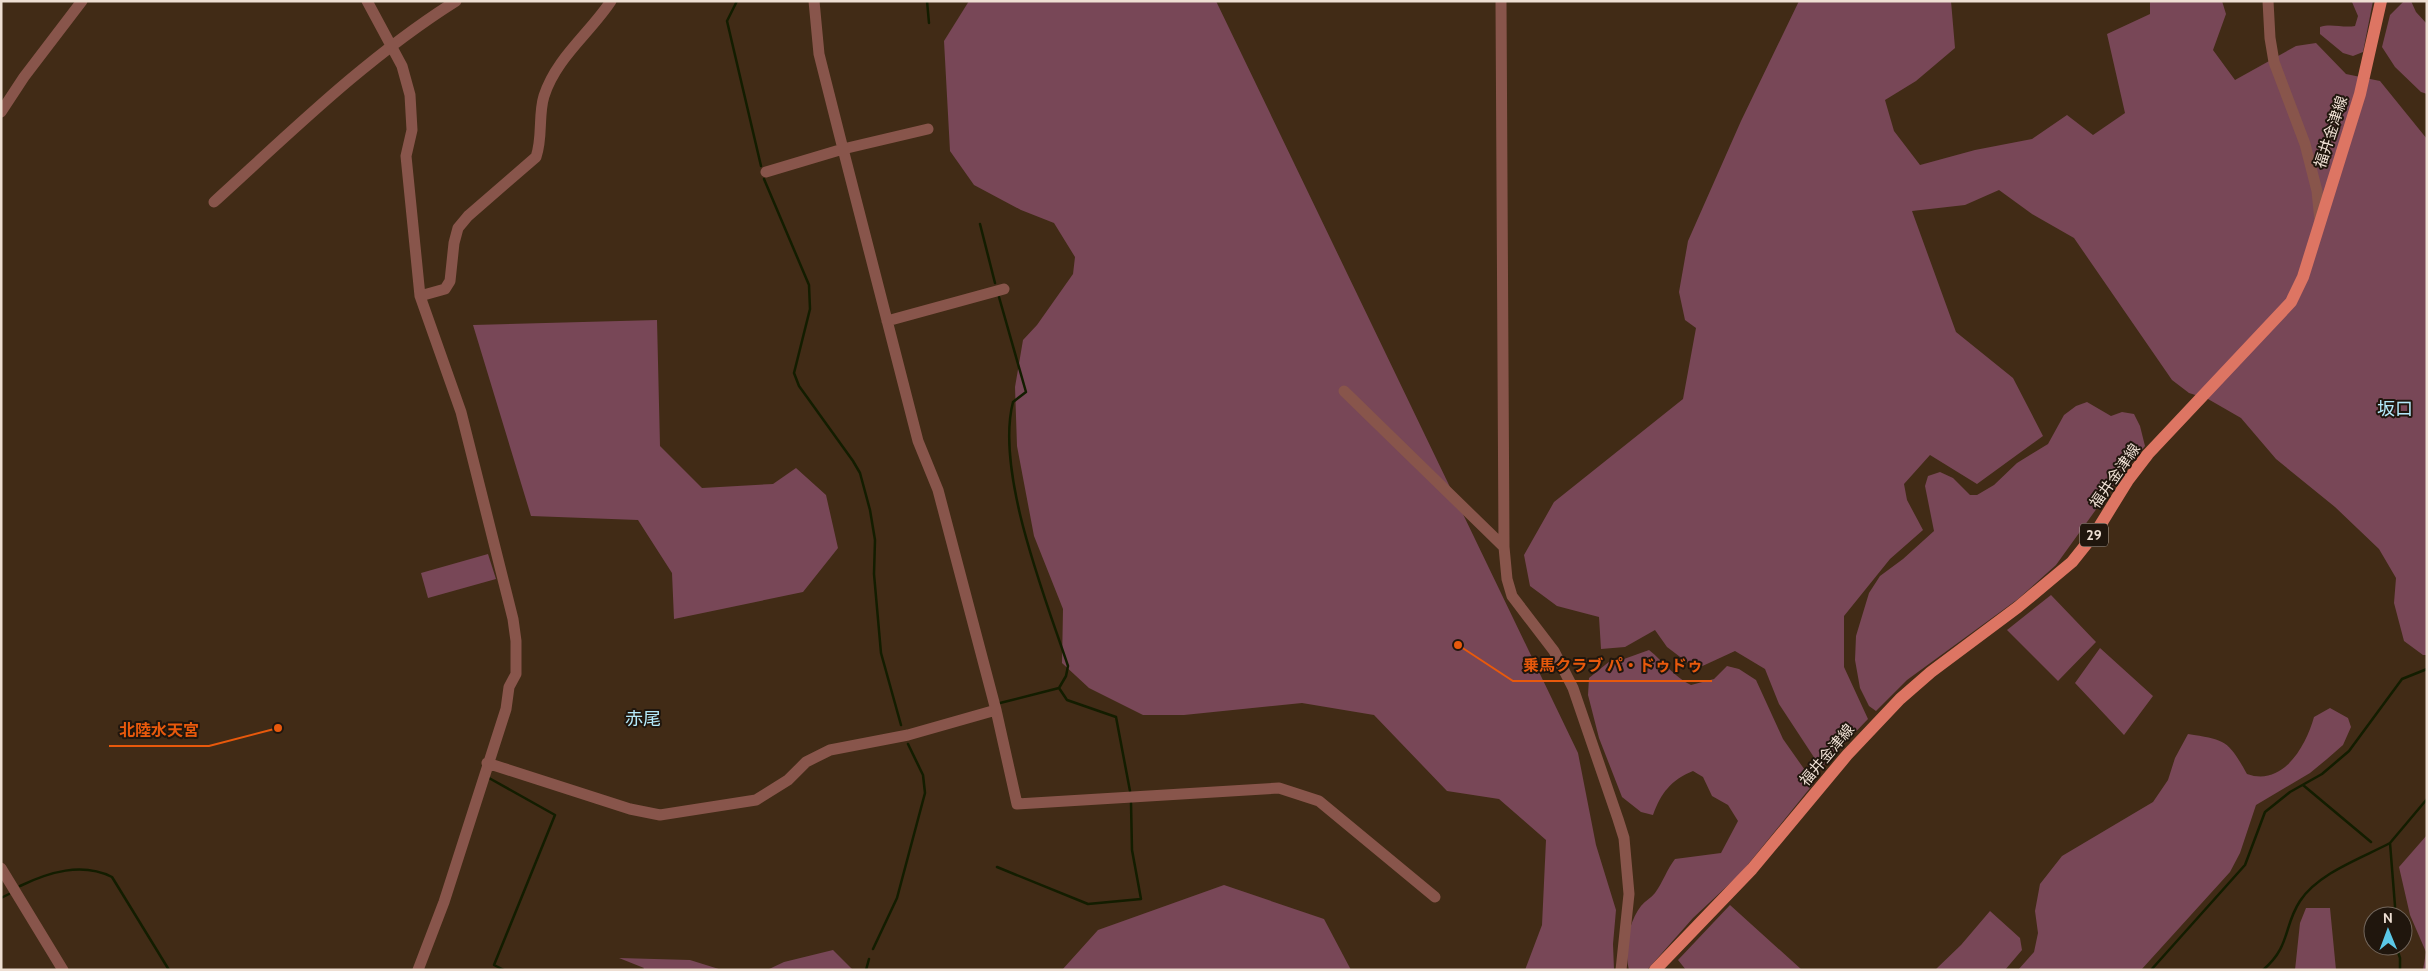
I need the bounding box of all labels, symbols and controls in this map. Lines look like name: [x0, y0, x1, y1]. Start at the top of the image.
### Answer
street label: 福井金津線: [2311, 94, 2351, 170]
district label: 坂口: [2377, 398, 2413, 420]
street label: 福井金津線: [2086, 440, 2144, 512]
road number: 29: [2080, 524, 2108, 546]
callout: 乗馬クラブ パ・ドゥドゥ: [1513, 650, 1712, 681]
text: 乗馬クラブ パ・ドゥドゥ: [1523, 656, 1703, 675]
district label: 赤尾: [625, 708, 661, 730]
callout: 北陸水天宮: [109, 715, 209, 746]
street label: 福井金津線: [1796, 720, 1858, 790]
text: 北陸水天宮: [119, 721, 199, 740]
north arrow: [2363, 906, 2413, 956]
text: N: [2383, 909, 2393, 927]

